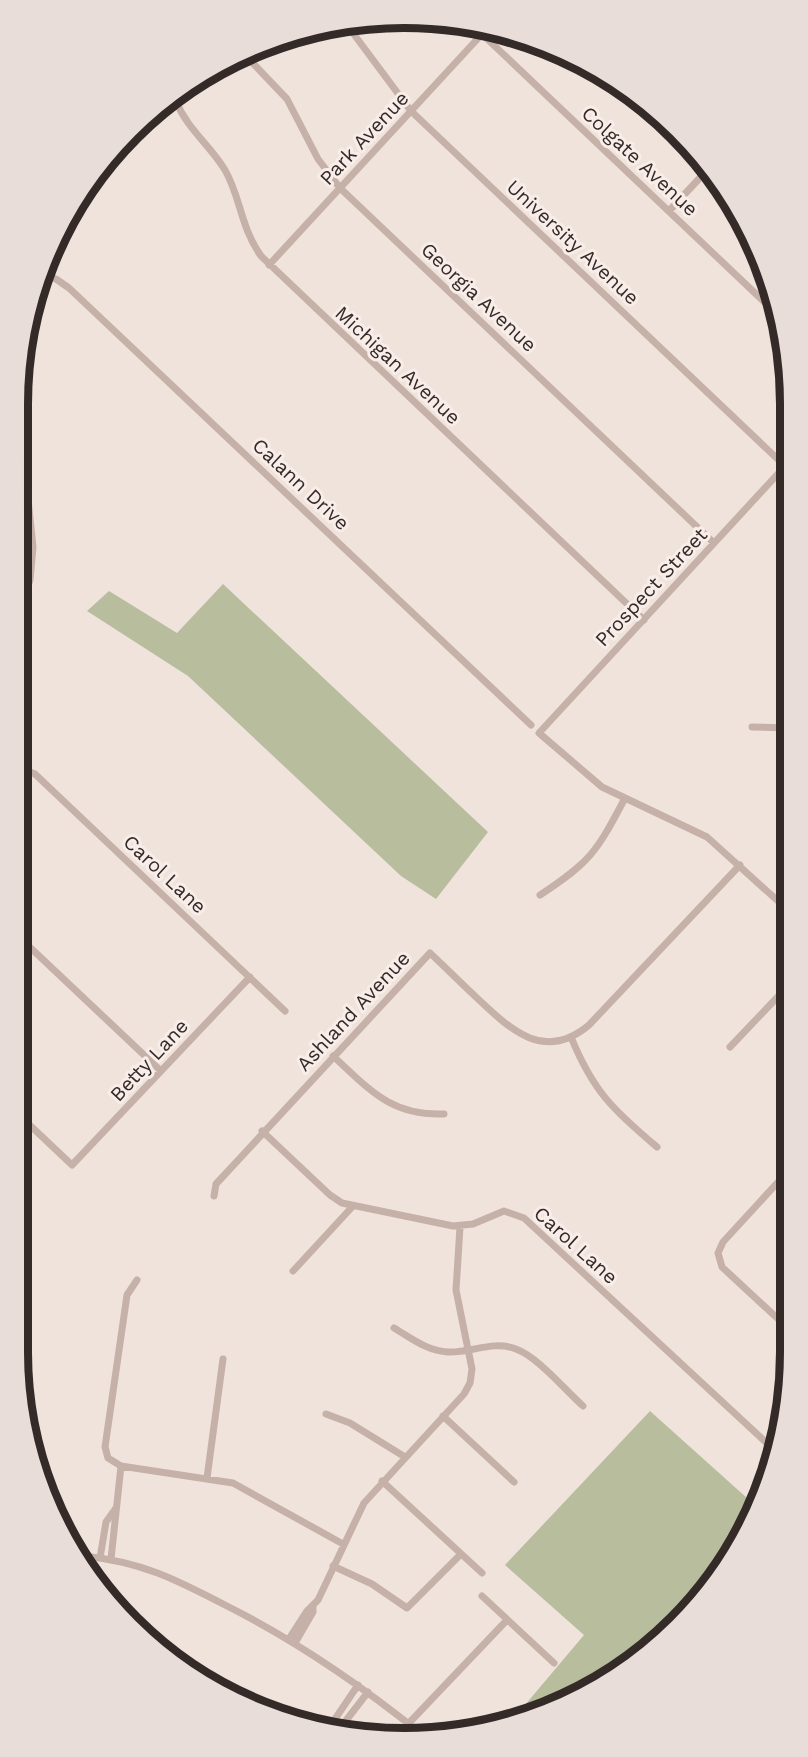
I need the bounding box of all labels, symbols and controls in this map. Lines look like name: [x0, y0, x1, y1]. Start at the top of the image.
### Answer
street label: Park Avenue: [315, 86, 413, 190]
street label: Colgate Avenue: [577, 101, 703, 221]
street label: University Avenue: [502, 174, 644, 310]
street label: Georgia Avenue: [416, 237, 542, 357]
street label: Michigan Avenue: [330, 301, 466, 429]
street label: Calann Drive: [248, 433, 354, 535]
street label: Prospect Street: [590, 522, 712, 651]
street label: Carol Lane: [119, 830, 211, 918]
street label: Ashland Avenue: [291, 946, 415, 1076]
street label: Betty Lane: [105, 1014, 193, 1106]
street label: Carol Lane: [529, 1201, 623, 1289]

